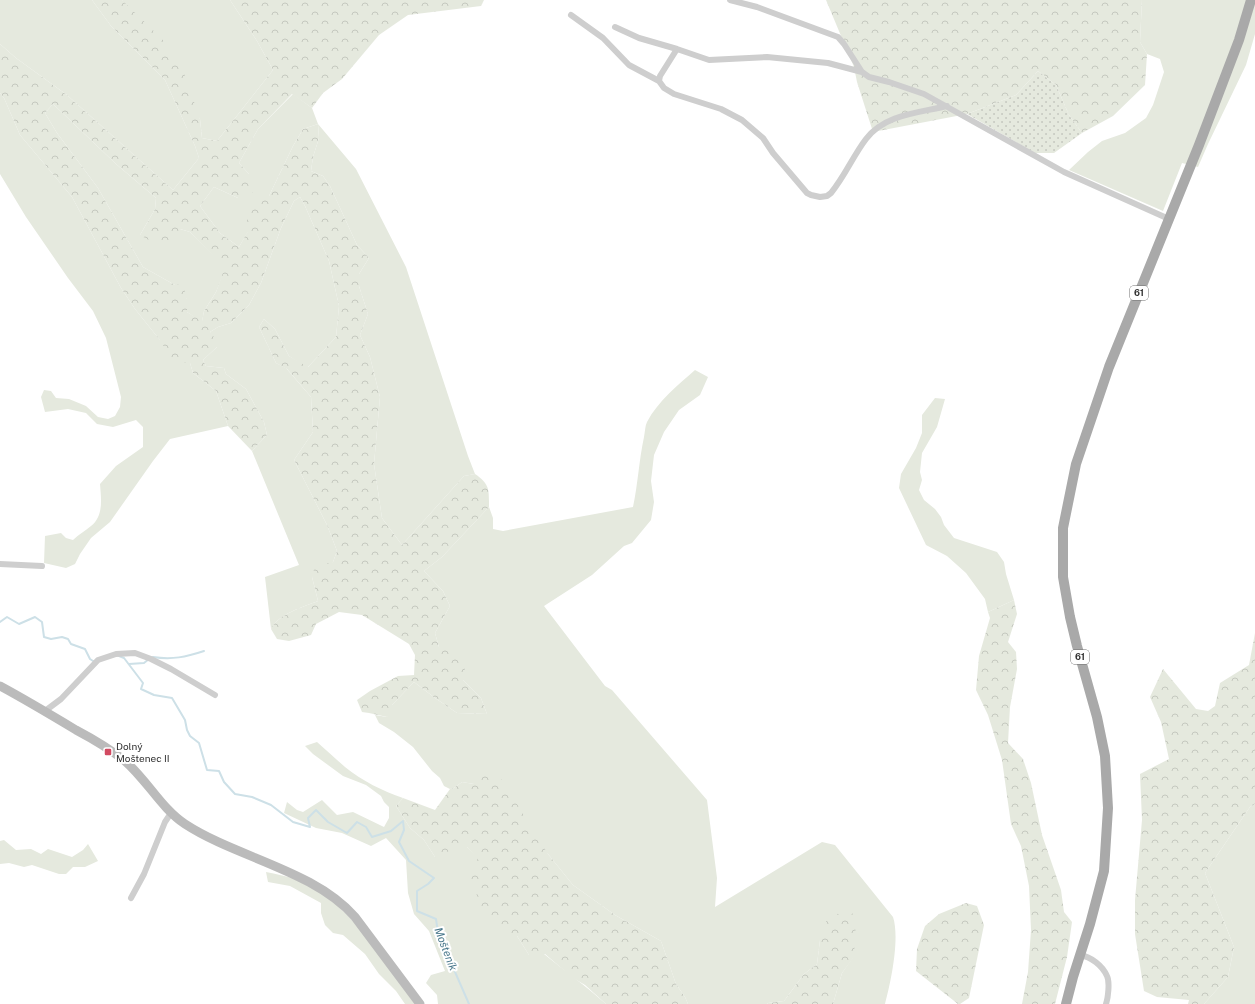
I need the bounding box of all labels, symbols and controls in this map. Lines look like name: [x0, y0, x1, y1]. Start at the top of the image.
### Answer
road number: 61: [1130, 286, 1148, 300]
road number: 61: [1071, 650, 1089, 664]
place label: Dolný Moštenec II: [116, 740, 170, 764]
marker: Dolný Moštenec II: [103, 747, 113, 757]
water label: Mošteník: [432, 926, 460, 972]

